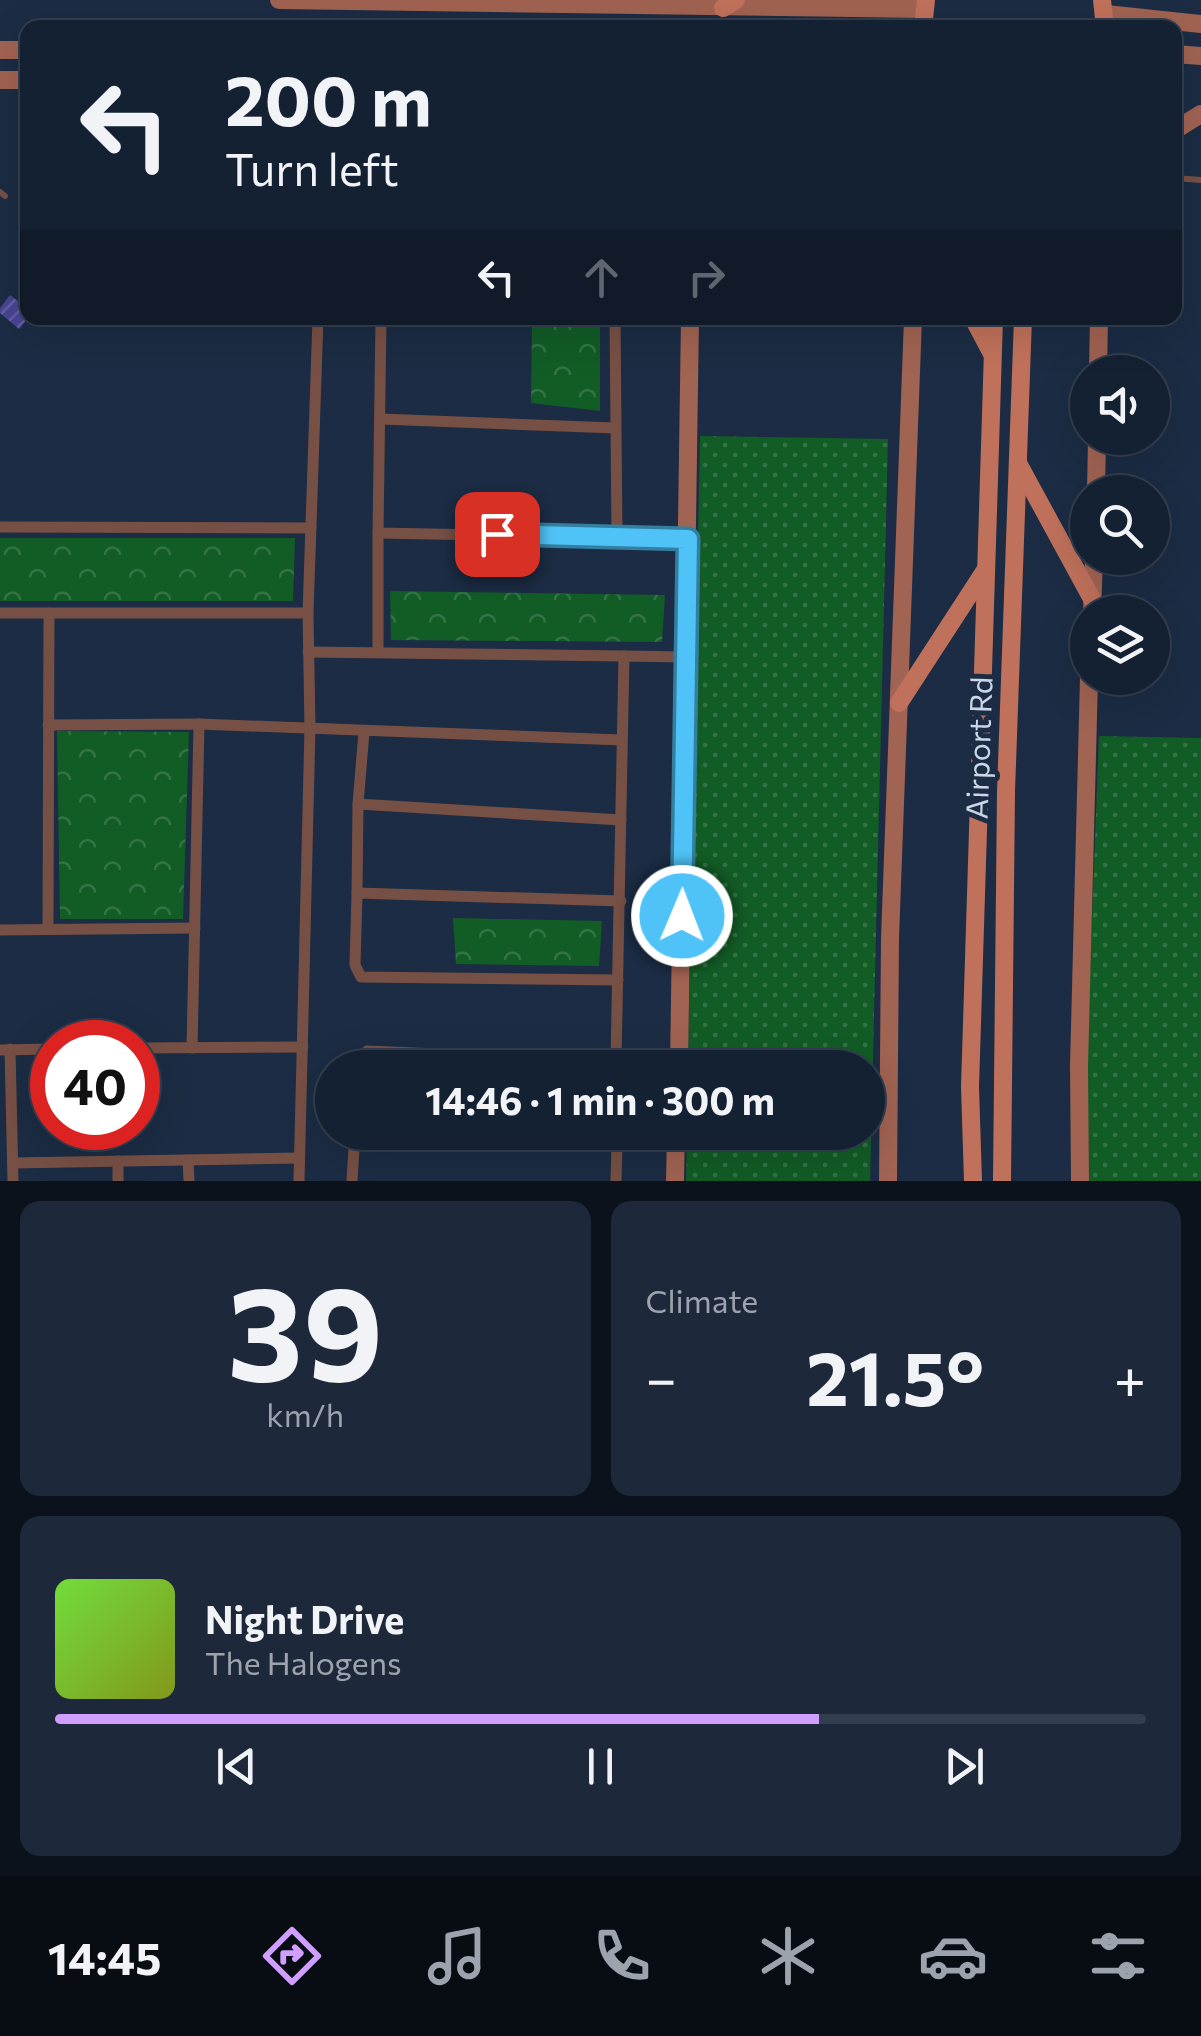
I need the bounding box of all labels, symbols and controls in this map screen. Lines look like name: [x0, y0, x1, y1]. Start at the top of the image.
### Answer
text: 200 m: [225, 55, 432, 140]
icon: left: [60, 60, 190, 190]
text: Turn left: [225, 140, 399, 195]
icon: left: [469, 250, 524, 305]
icon: ahead: [574, 250, 629, 305]
icon: right: [679, 250, 734, 305]
map controls: [1070, 355, 1170, 695]
button: sound: [1070, 355, 1170, 455]
button: search: [1070, 475, 1170, 575]
pin: [455, 492, 540, 577]
icon: arrive: [470, 507, 525, 562]
button: layers: [1070, 595, 1170, 695]
street label: Airport Rd: [957, 676, 998, 820]
position arrow: [630, 864, 734, 968]
speed limit sign: 40: [30, 1020, 160, 1150]
text: 14:46 · 1 min · 300 m: [425, 1076, 775, 1123]
text: 39: [227, 1249, 383, 1408]
text: Climate: [646, 1280, 758, 1320]
text: 21.5°: [806, 1330, 984, 1421]
text: −: [646, 1343, 677, 1410]
text: +: [1114, 1343, 1146, 1410]
text: km/h: [266, 1394, 344, 1434]
text: Night Drive: [205, 1595, 404, 1642]
text: The Halogens: [205, 1642, 402, 1682]
icon: previous: [209, 1739, 264, 1794]
icon: pause: [573, 1739, 628, 1794]
icon: next: [937, 1739, 992, 1794]
icon: directions: [257, 1921, 327, 1991]
icon: music: [422, 1921, 492, 1991]
icon: phone: [587, 1921, 657, 1991]
icon: climate: [753, 1921, 823, 1991]
icon: car: [918, 1921, 988, 1991]
icon: filters: [1083, 1921, 1153, 1991]
text: 14:45: [48, 1929, 161, 1984]

